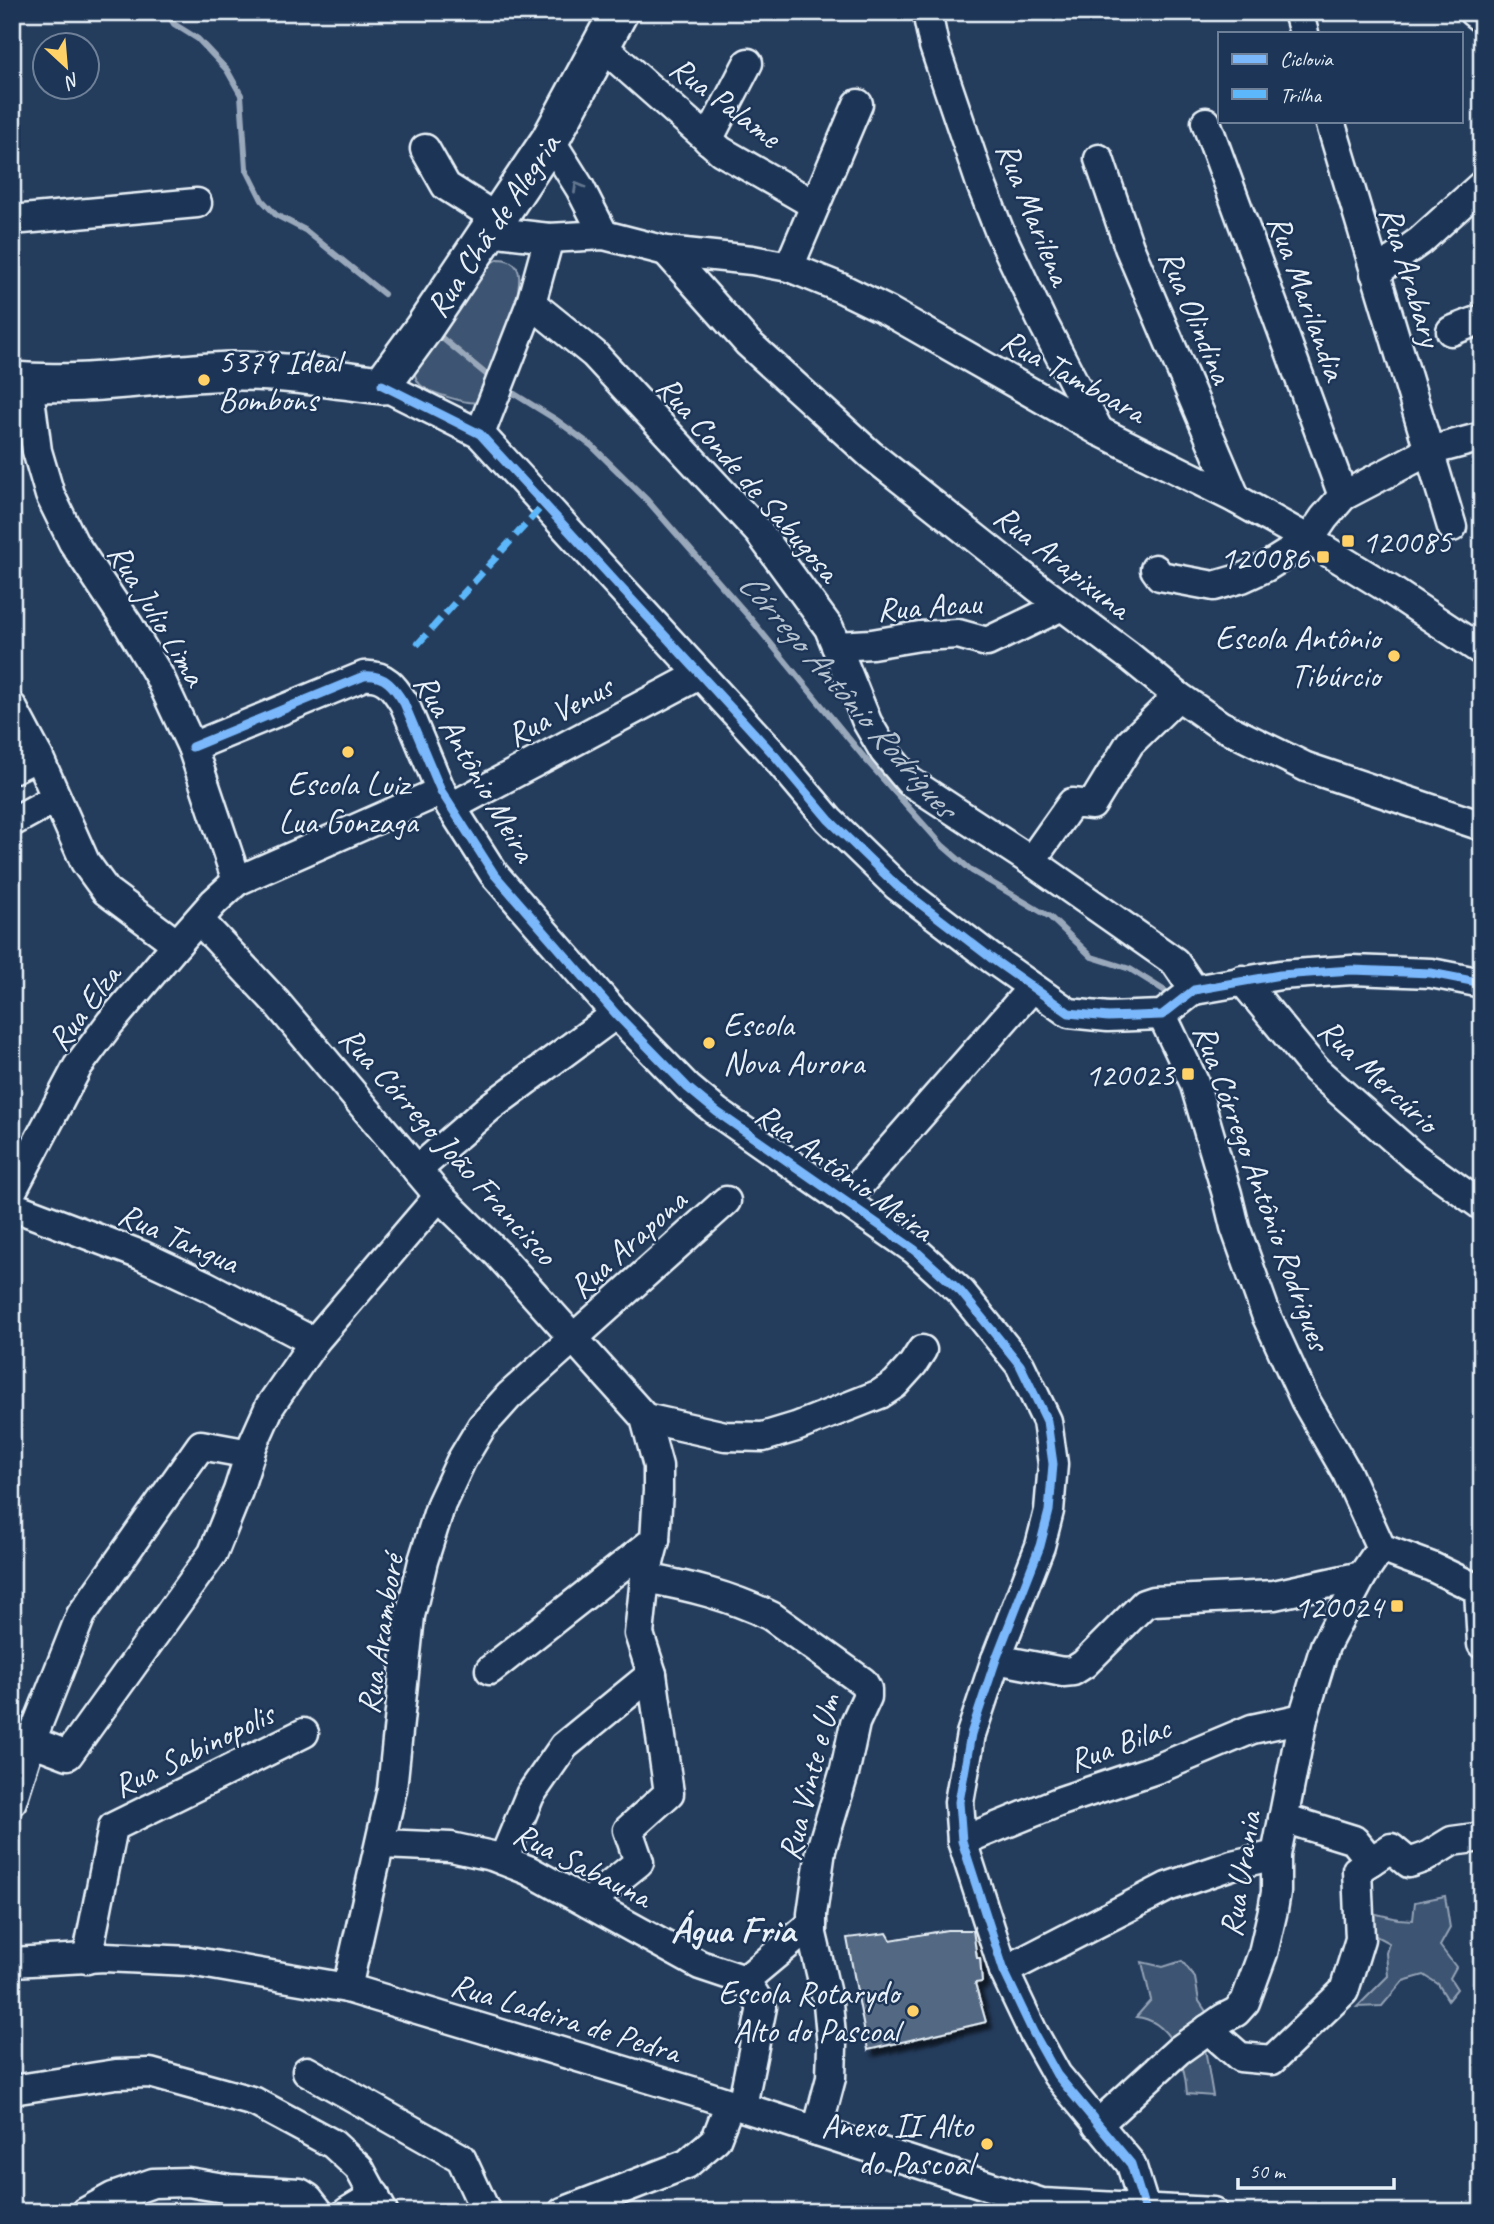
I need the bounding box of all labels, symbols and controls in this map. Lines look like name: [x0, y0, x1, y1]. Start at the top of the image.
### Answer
north arrow: [32, 32, 102, 102]
legend: [1218, 32, 1462, 122]
street label: Rua Palame: [661, 46, 791, 159]
text: Ciclovia: [1280, 46, 1334, 72]
text: N: [60, 67, 84, 95]
text: Trilha: [1280, 82, 1323, 108]
street label: Rua Chã de Alegria: [416, 124, 571, 325]
street label: Rua Marilena: [986, 136, 1083, 293]
one-way arrow: [574, 181, 587, 194]
street label: Rua Arabary: [1370, 201, 1453, 354]
street label: Rua Marilandia: [1258, 209, 1357, 388]
street label: Rua Olindina: [1149, 243, 1244, 391]
street label: Rua Tamboara: [994, 319, 1155, 434]
place label: 5379 Ideal Bombons: [218, 341, 346, 421]
street label: Rua Conde de Sabugosa: [647, 367, 851, 592]
marker: 5379 Ideal Bombons: [196, 372, 212, 388]
street label: Rua Arapixuna: [985, 495, 1141, 630]
place label: 120085: [1362, 521, 1453, 563]
marker: 120085: [1340, 533, 1356, 549]
street label: Rua Julio Lima: [98, 536, 217, 696]
place label: 120086: [1220, 537, 1310, 579]
marker: 120086: [1315, 549, 1331, 565]
water label: Córrego Antônio Rodrigues: [729, 562, 971, 831]
street label: Rua Acau: [876, 581, 984, 631]
place label: Escola Antônio Tibúrcio: [1215, 617, 1383, 697]
marker: Escola Antônio Tibúrcio: [1386, 648, 1402, 664]
street label: Rua Venus: [499, 664, 622, 756]
street label: Rua Antônio Meira: [404, 666, 547, 871]
marker: Escola Luiz Lua Gonzaga: [340, 744, 356, 760]
place label: Escola Luiz Lua Gonzaga: [279, 763, 419, 843]
street label: Rua Elza: [38, 954, 131, 1059]
place label: Escola Nova Aurora: [723, 1004, 866, 1084]
street label: Rua Mercúrio: [1309, 1009, 1450, 1145]
street label: Rua Córrego João Francisco: [330, 1018, 568, 1276]
street label: Rua Córrego Antônio Rodrigues: [1184, 1019, 1342, 1359]
marker: Escola Nova Aurora: [701, 1035, 717, 1051]
place label: 120023: [1085, 1054, 1176, 1096]
marker: 120023: [1180, 1066, 1196, 1082]
street label: Rua Antônio Meira: [747, 1093, 943, 1252]
street label: Rua Arapona: [560, 1179, 697, 1308]
street label: Rua Tangua: [112, 1193, 247, 1284]
street label: Rua Aramboré: [347, 1546, 414, 1717]
place label: 120024: [1294, 1586, 1386, 1628]
marker: 120024: [1389, 1598, 1405, 1614]
street label: Rua Vinte e Um: [768, 1688, 850, 1865]
street label: Rua Sabinopolis: [106, 1692, 283, 1807]
street label: Rua Bilac: [1063, 1706, 1177, 1782]
street label: Rua Urania: [1209, 1807, 1271, 1940]
street label: Rua Sabauna: [507, 1812, 661, 1918]
district label: Água Fria: [671, 1906, 799, 1953]
street label: Rua Ladeira de Pedra: [446, 1963, 688, 2073]
place label: Escola Rotarydo Alto do Pascoal: [718, 1972, 904, 2052]
marker: Escola Rotarydo Alto do Pascoal: [905, 2003, 921, 2019]
place label: Anexo II Alto do Pascoal: [821, 2105, 978, 2185]
marker: Anexo II Alto do Pascoal: [979, 2136, 995, 2152]
scale bar: [1238, 2147, 1394, 2191]
text: 50 m: [1249, 2158, 1287, 2184]

